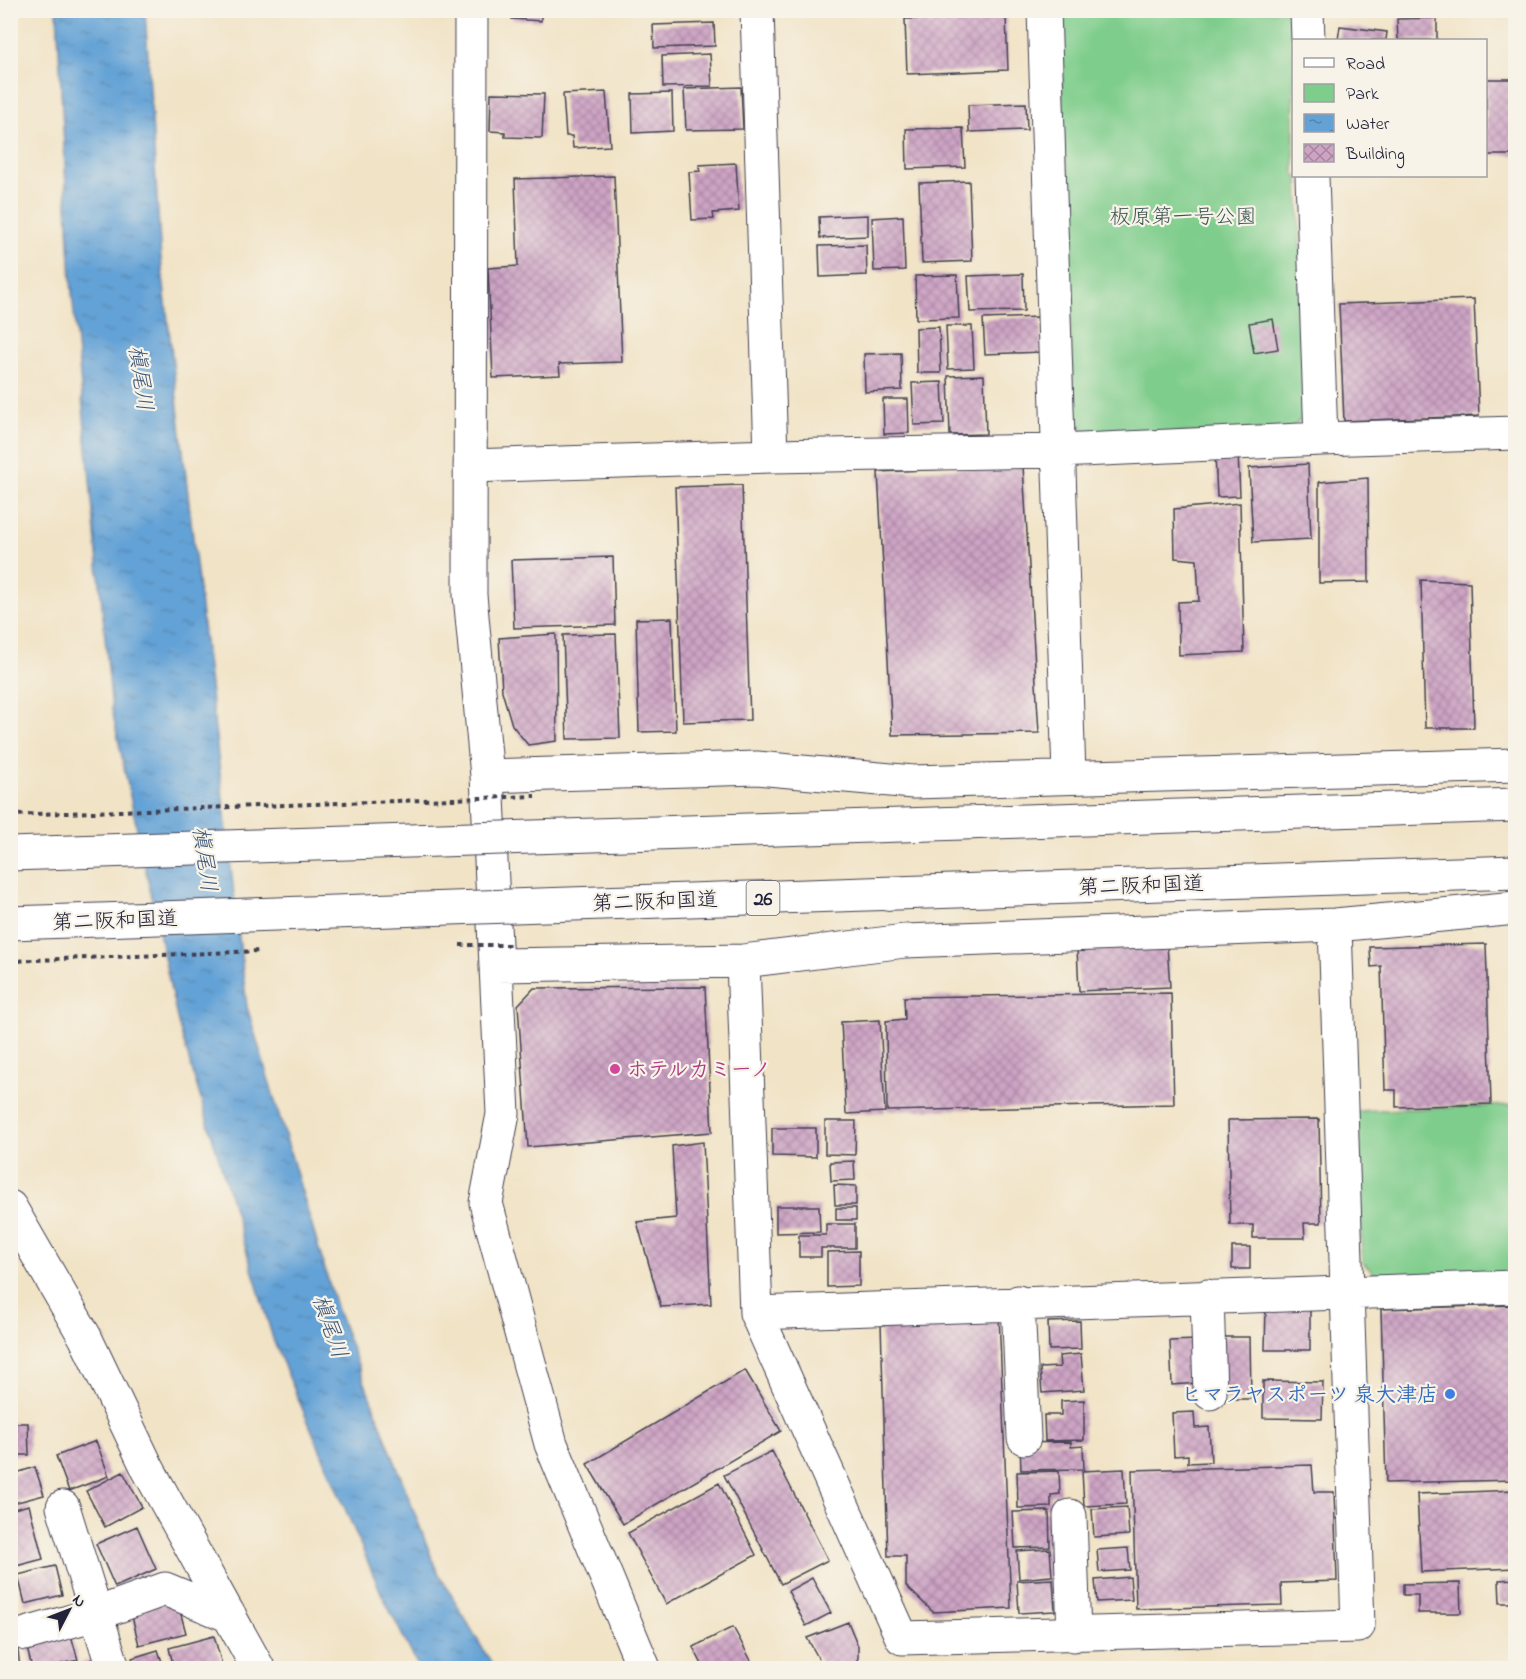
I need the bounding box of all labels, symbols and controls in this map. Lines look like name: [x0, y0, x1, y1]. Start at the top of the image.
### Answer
legend: [1292, 39, 1487, 177]
text: Road: [1346, 52, 1385, 78]
text: Park: [1346, 82, 1379, 108]
text: Water: [1346, 112, 1390, 138]
text: Building: [1345, 142, 1405, 169]
park label: 板原第一号公園: [1110, 203, 1257, 233]
water label: 槇尾川: [119, 344, 159, 413]
water label: 槇尾川: [183, 825, 223, 894]
street label: 第二阪和国道: [1078, 870, 1205, 904]
road number: 26: [746, 881, 780, 915]
street label: 第二阪和国道: [592, 886, 719, 920]
street label: 第二阪和国道: [52, 905, 179, 939]
place label: ホテルカミーノ: [627, 1056, 771, 1086]
marker: ホテルカミーノ: [608, 1062, 622, 1076]
water label: 槇尾川: [302, 1291, 354, 1363]
place label: ヒマラヤスポーツ 泉大津店: [1181, 1381, 1438, 1411]
marker: ヒマラヤスポーツ 泉大津店: [1443, 1387, 1457, 1401]
north arrow: [39, 1580, 99, 1640]
text: N: [66, 1589, 91, 1613]

